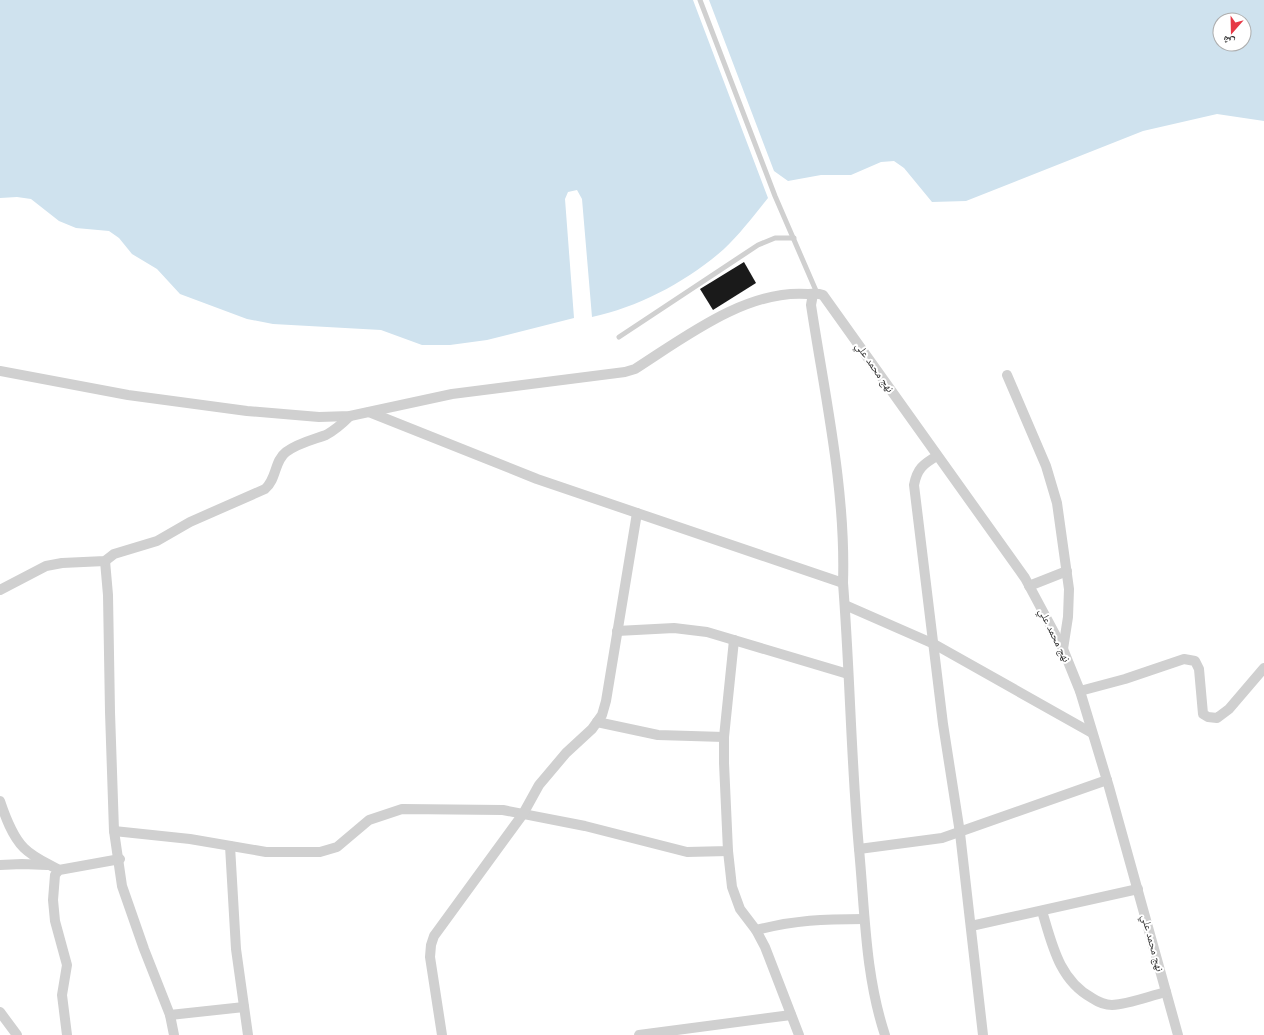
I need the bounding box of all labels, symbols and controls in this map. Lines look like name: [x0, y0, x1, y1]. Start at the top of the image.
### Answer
north arrow: [1212, 12, 1252, 52]
text: ش: [1220, 32, 1237, 50]
street label: نهج محمد علي: [851, 339, 897, 396]
street label: نهج محمد علي: [1034, 606, 1074, 665]
street label: نهج محمد علي: [1137, 913, 1167, 973]

